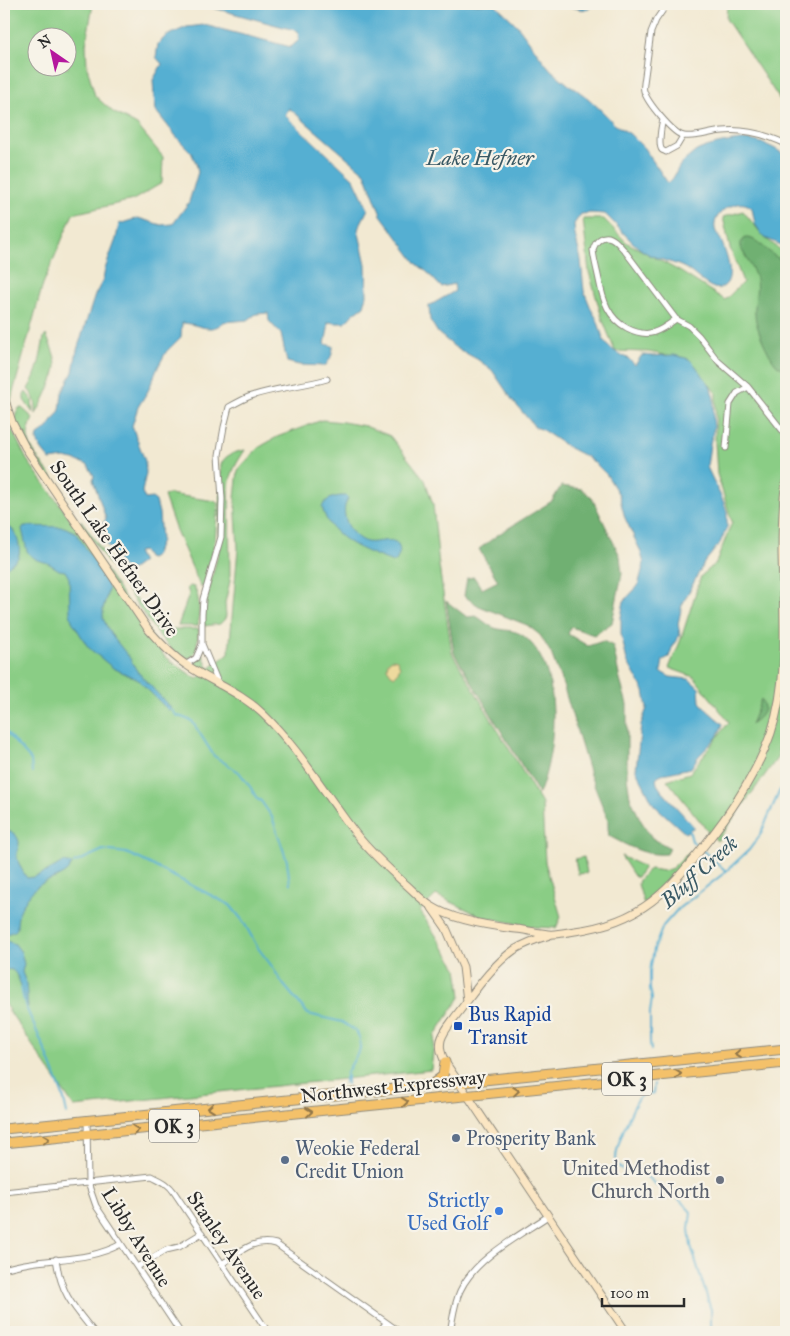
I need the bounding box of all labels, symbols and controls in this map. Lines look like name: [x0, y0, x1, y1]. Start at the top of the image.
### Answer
north arrow: [28, 28, 78, 78]
text: N: [35, 31, 55, 52]
water label: Lake Hefner: [425, 145, 535, 171]
street label: South Lake Hefner Drive: [45, 455, 185, 641]
water label: Bluff Creek: [654, 830, 745, 916]
place label: Bus Rapid Transit: [468, 1002, 551, 1049]
marker: Bus Rapid Transit: [452, 1020, 464, 1032]
one-way arrow: [733, 1048, 741, 1059]
road number: OK 3: [602, 1062, 652, 1096]
street label: Northwest Expressway: [299, 1064, 487, 1108]
one-way arrow: [674, 1069, 682, 1080]
one-way arrow: [513, 1085, 521, 1096]
one-way arrow: [401, 1097, 409, 1108]
one-way arrow: [207, 1102, 215, 1113]
one-way arrow: [305, 1107, 313, 1118]
road number: OK 3: [149, 1110, 199, 1142]
one-way arrow: [132, 1125, 140, 1136]
place label: Prosperity Bank: [466, 1126, 597, 1150]
marker: Prosperity Bank: [450, 1132, 462, 1144]
one-way arrow: [42, 1134, 50, 1145]
place label: Weokie Federal Credit Union: [295, 1136, 420, 1183]
marker: Weokie Federal Credit Union: [279, 1154, 291, 1166]
place label: United Methodist Church North: [562, 1156, 710, 1203]
marker: United Methodist Church North: [714, 1174, 726, 1186]
street label: Libby Avenue: [97, 1183, 177, 1291]
street label: Stanley Avenue: [182, 1186, 272, 1304]
place label: Strictly Used Golf: [407, 1188, 492, 1235]
marker: Strictly Used Golf: [493, 1205, 505, 1217]
scale bar: [602, 1276, 685, 1308]
text: 100 m: [610, 1284, 650, 1302]

